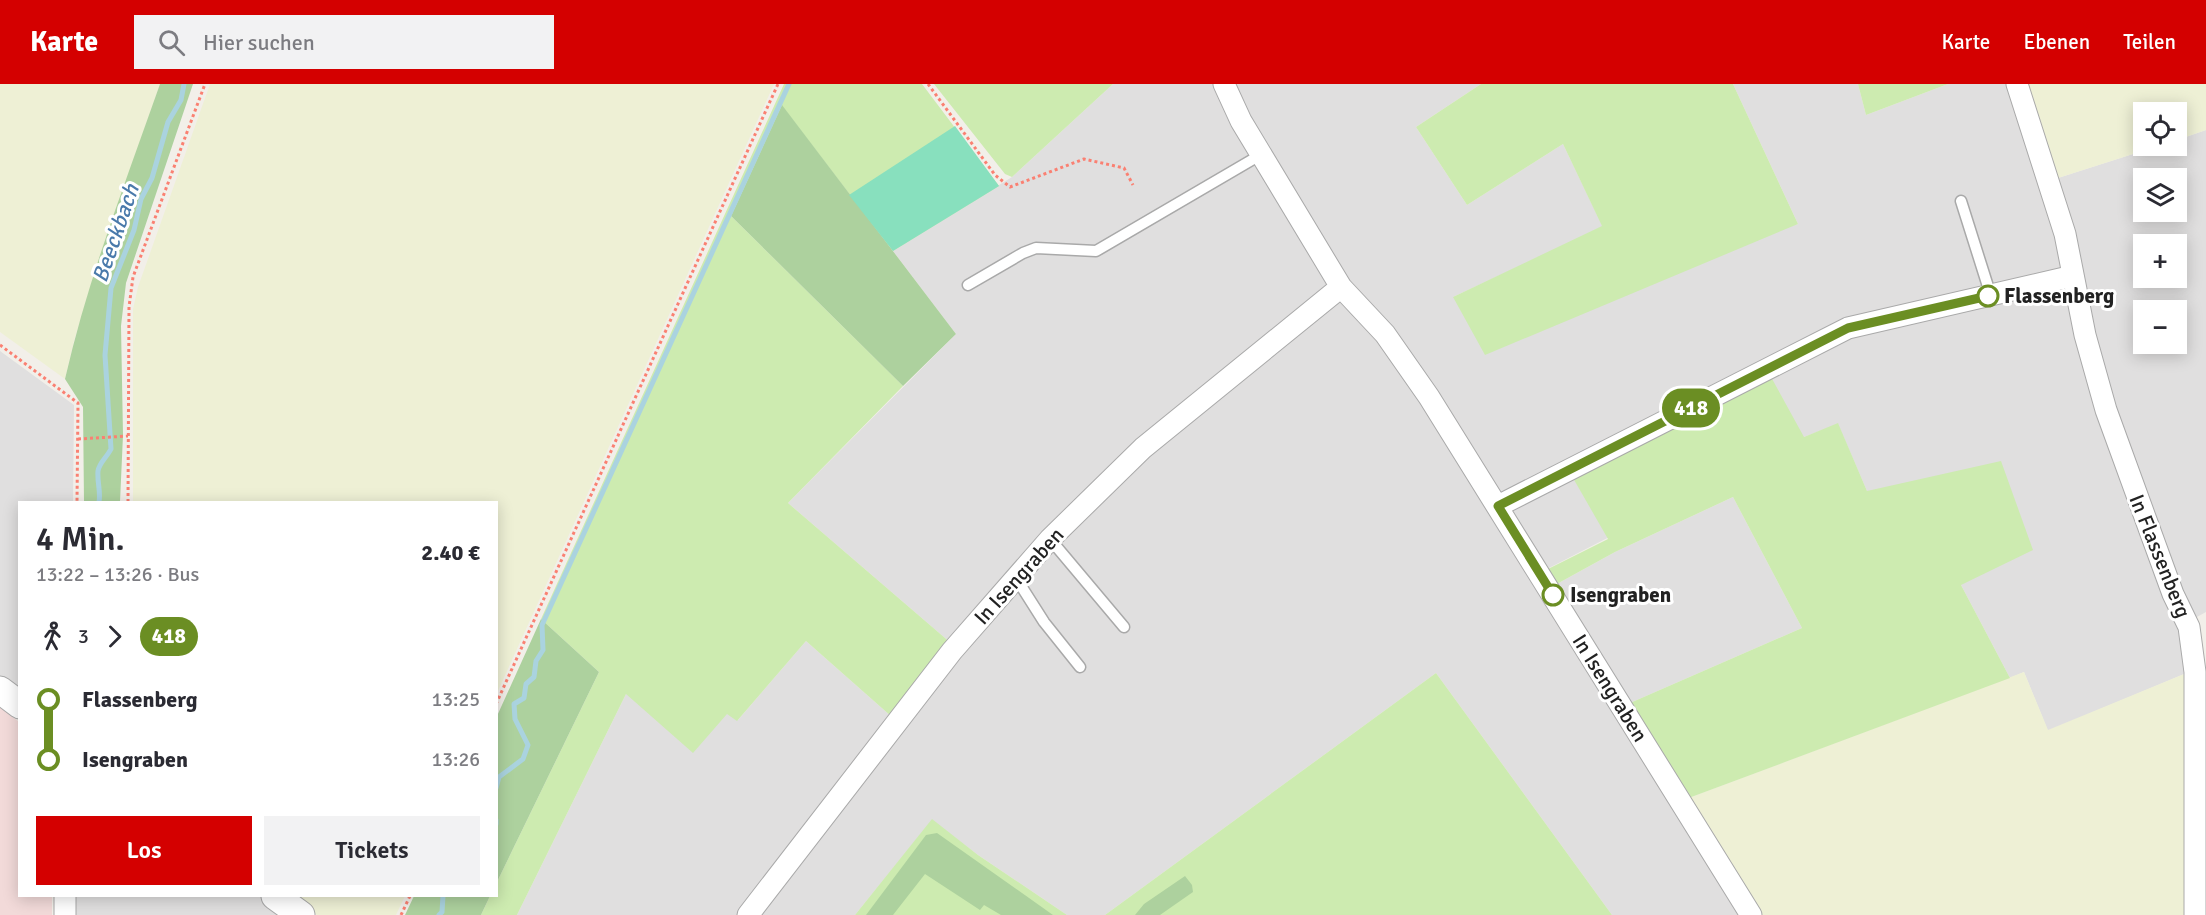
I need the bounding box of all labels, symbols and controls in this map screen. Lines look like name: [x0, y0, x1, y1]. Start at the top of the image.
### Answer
search box: [134, 15, 554, 69]
text: Karte: [30, 25, 98, 59]
icon: search: [155, 26, 188, 59]
text: Hier suchen: [203, 29, 315, 56]
text: Karte: [1941, 29, 1990, 55]
text: Ebenen: [2023, 29, 2090, 55]
text: Teilen: [2123, 29, 2176, 55]
map controls: [2133, 102, 2187, 354]
button: locate: [2133, 102, 2187, 156]
button: layers: [2133, 168, 2187, 222]
water label: Beeckbach: [86, 180, 145, 286]
button: +: [2133, 234, 2187, 288]
place label: Flassenberg: [2004, 283, 2114, 309]
marker: Flassenberg: [1977, 285, 1999, 307]
button: −: [2133, 300, 2187, 354]
line badge: 418: [1656, 388, 1726, 428]
text: 418: [1674, 395, 1708, 421]
street label: In Flassenberg: [2123, 491, 2197, 621]
text: 4 Min.: [36, 519, 125, 560]
street label: In Isengraben: [969, 522, 1069, 630]
text: 2.40 €: [421, 539, 480, 566]
text: 13:22 – 13:26 · Bus: [36, 562, 199, 587]
place label: Isengraben: [1570, 582, 1671, 608]
marker: Isengraben: [1542, 584, 1564, 606]
icon: walk: [36, 620, 69, 653]
icon: forward: [98, 620, 131, 653]
text: 418: [152, 623, 186, 649]
text: 3: [78, 624, 89, 649]
street label: In Isengraben: [1567, 629, 1653, 747]
text: Flassenberg: [82, 686, 197, 713]
text: 13:25: [431, 687, 480, 712]
text: Isengraben: [82, 746, 188, 773]
text: 13:26: [431, 747, 480, 772]
button: Los: [36, 816, 252, 885]
button: Tickets: [264, 816, 480, 885]

